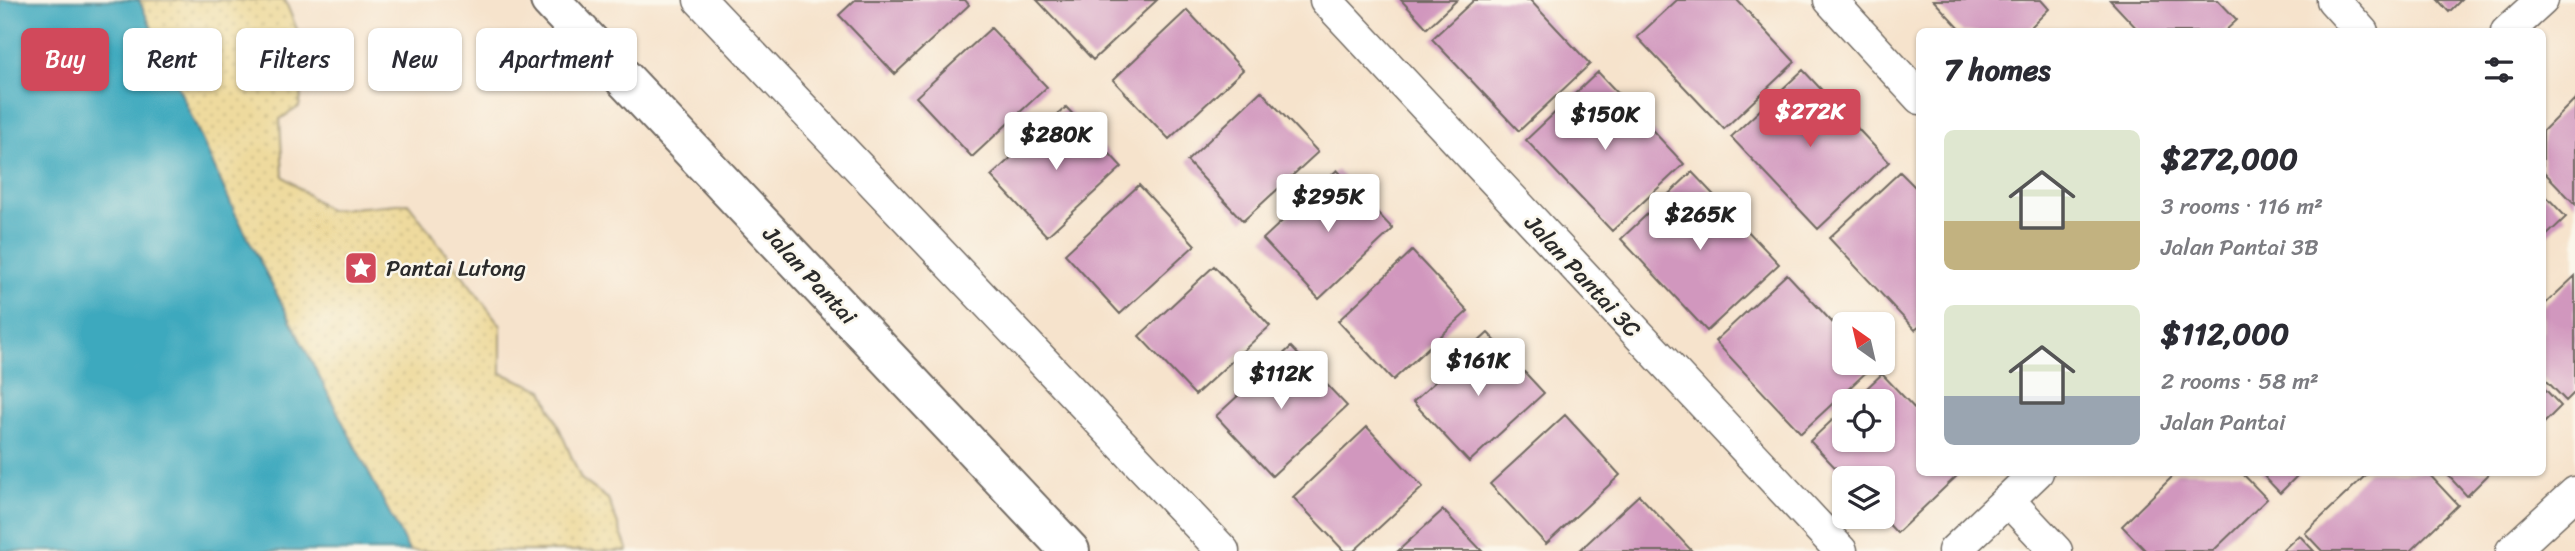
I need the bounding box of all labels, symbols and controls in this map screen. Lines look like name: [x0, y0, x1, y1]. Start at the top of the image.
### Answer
chip: Buy: [21, 28, 109, 91]
chip: Rent: [123, 28, 222, 91]
chip: Filters: [236, 28, 354, 91]
chip: New: [368, 28, 462, 91]
chip: Apartment: [476, 28, 637, 91]
text: 7 homes: [1944, 43, 2051, 97]
icon: filters: [2480, 51, 2518, 89]
pin: $272K: [1761, 90, 1859, 149]
text: $272K: [1775, 91, 1845, 132]
pin: $150K: [1556, 92, 1654, 152]
text: $150K: [1571, 94, 1639, 135]
pin: $280K: [1007, 113, 1105, 172]
text: $280K: [1020, 114, 1092, 155]
text: $272,000: [2161, 132, 2298, 186]
icon: home: [2000, 158, 2084, 242]
pin: $295K: [1279, 174, 1377, 234]
text: $295K: [1293, 176, 1363, 217]
text: 3 rooms · 116 m²: [2161, 186, 2323, 227]
pin: $265K: [1651, 192, 1749, 252]
text: $265K: [1665, 194, 1735, 235]
street label: Jalan Pantai 3C: [1513, 204, 1652, 348]
street label: Jalan Pantai: [752, 215, 867, 335]
text: Jalan Pantai 3B: [2161, 227, 2318, 268]
place label: Pantai Lutong: [386, 248, 526, 289]
place icon: Pantai Lutong: [342, 249, 380, 287]
text: $112,000: [2161, 307, 2289, 361]
north arrow: [1832, 312, 1895, 374]
map controls: [1832, 312, 1895, 529]
icon: home: [2000, 333, 2084, 417]
pin: $161K: [1429, 338, 1527, 398]
text: $161K: [1447, 340, 1509, 381]
pin: $112K: [1232, 352, 1330, 411]
text: $112K: [1250, 353, 1312, 394]
text: 2 rooms · 58 m²: [2161, 361, 2319, 402]
button: locate: [1832, 389, 1895, 452]
text: Jalan Pantai: [2161, 402, 2285, 443]
button: layers: [1832, 466, 1895, 529]

